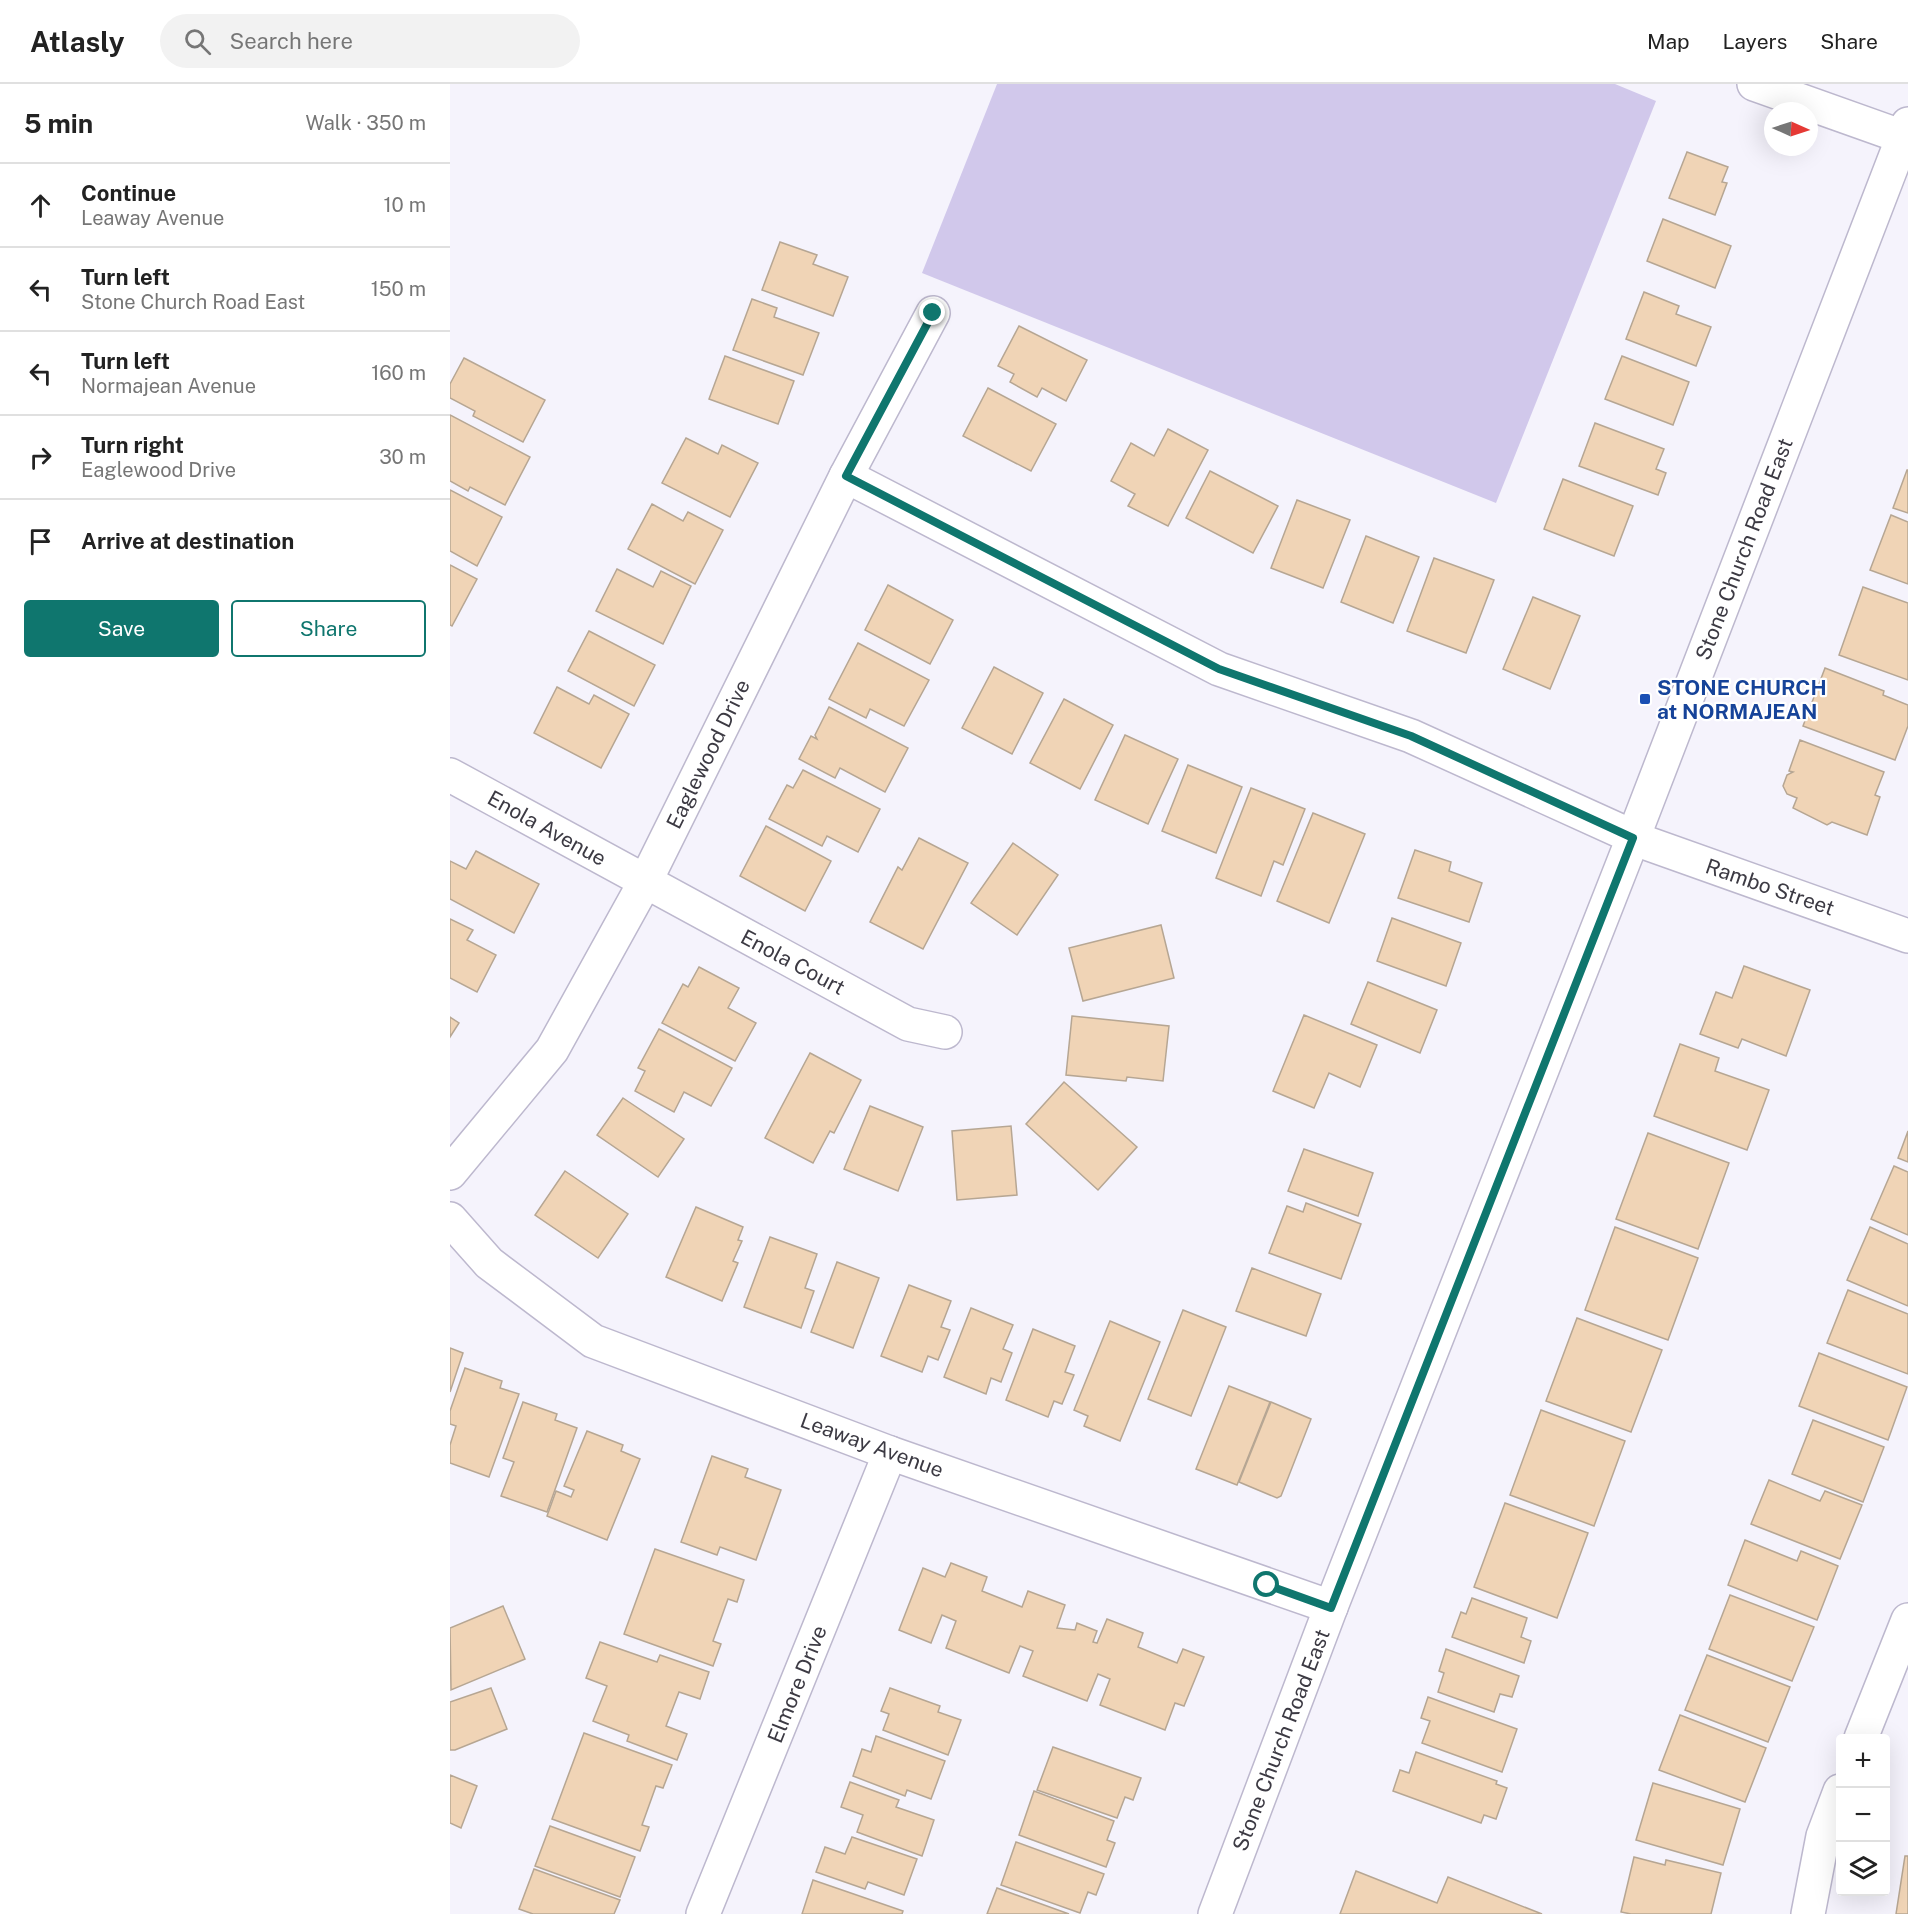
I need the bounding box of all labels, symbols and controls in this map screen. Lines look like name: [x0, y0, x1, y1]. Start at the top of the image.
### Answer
search box: [160, 14, 580, 68]
text: Atlasly: [30, 25, 124, 58]
icon: search: [181, 25, 214, 58]
text: Search here: [229, 28, 353, 54]
text: Map: [1647, 29, 1690, 54]
text: Layers: [1723, 29, 1787, 54]
text: Share: [1820, 29, 1878, 54]
north arrow: [1764, 102, 1818, 156]
text: 5 min: [24, 108, 93, 139]
text: Walk · 350 m: [306, 111, 426, 135]
text: Continue: [81, 180, 176, 206]
icon: ahead: [24, 189, 57, 222]
text: 10 m: [383, 193, 426, 217]
text: Leaway Avenue: [81, 206, 224, 230]
text: Turn left: [81, 264, 170, 290]
icon: left: [24, 273, 57, 306]
text: 150 m: [371, 277, 426, 301]
text: Stone Church Road East: [81, 290, 305, 314]
route end: [919, 299, 945, 325]
text: Turn left: [81, 348, 170, 374]
icon: left: [24, 357, 57, 390]
text: 160 m: [371, 361, 426, 385]
text: Normajean Avenue: [81, 374, 256, 398]
text: Turn right: [81, 432, 184, 458]
street label: Stone Church Road East: [1690, 435, 1798, 663]
icon: right: [24, 441, 57, 474]
text: 30 m: [379, 445, 426, 469]
text: Eaglewood Drive: [81, 458, 236, 482]
icon: arrive: [24, 525, 57, 558]
text: Arrive at destination: [81, 528, 294, 554]
button: Save: [24, 600, 219, 657]
button: Share: [231, 600, 426, 657]
street label: Eaglewood Drive: [661, 675, 755, 833]
place label: STONE CHURCH at NORMAJEAN: [1657, 675, 1827, 724]
marker: STONE CHURCH at NORMAJEAN: [1638, 692, 1652, 706]
street label: Enola Avenue: [483, 785, 611, 871]
street label: Rambo Street: [1702, 853, 1838, 921]
street label: Enola Court: [737, 924, 849, 1000]
street label: Leaway Avenue: [797, 1408, 947, 1482]
route start: [1253, 1571, 1279, 1597]
street label: Elmore Drive: [762, 1622, 832, 1746]
street label: Stone Church Road East: [1227, 1626, 1335, 1854]
map controls: [1836, 1734, 1890, 1896]
button: +: [1836, 1734, 1890, 1788]
button: −: [1836, 1788, 1890, 1842]
button: layers: [1836, 1842, 1890, 1896]

